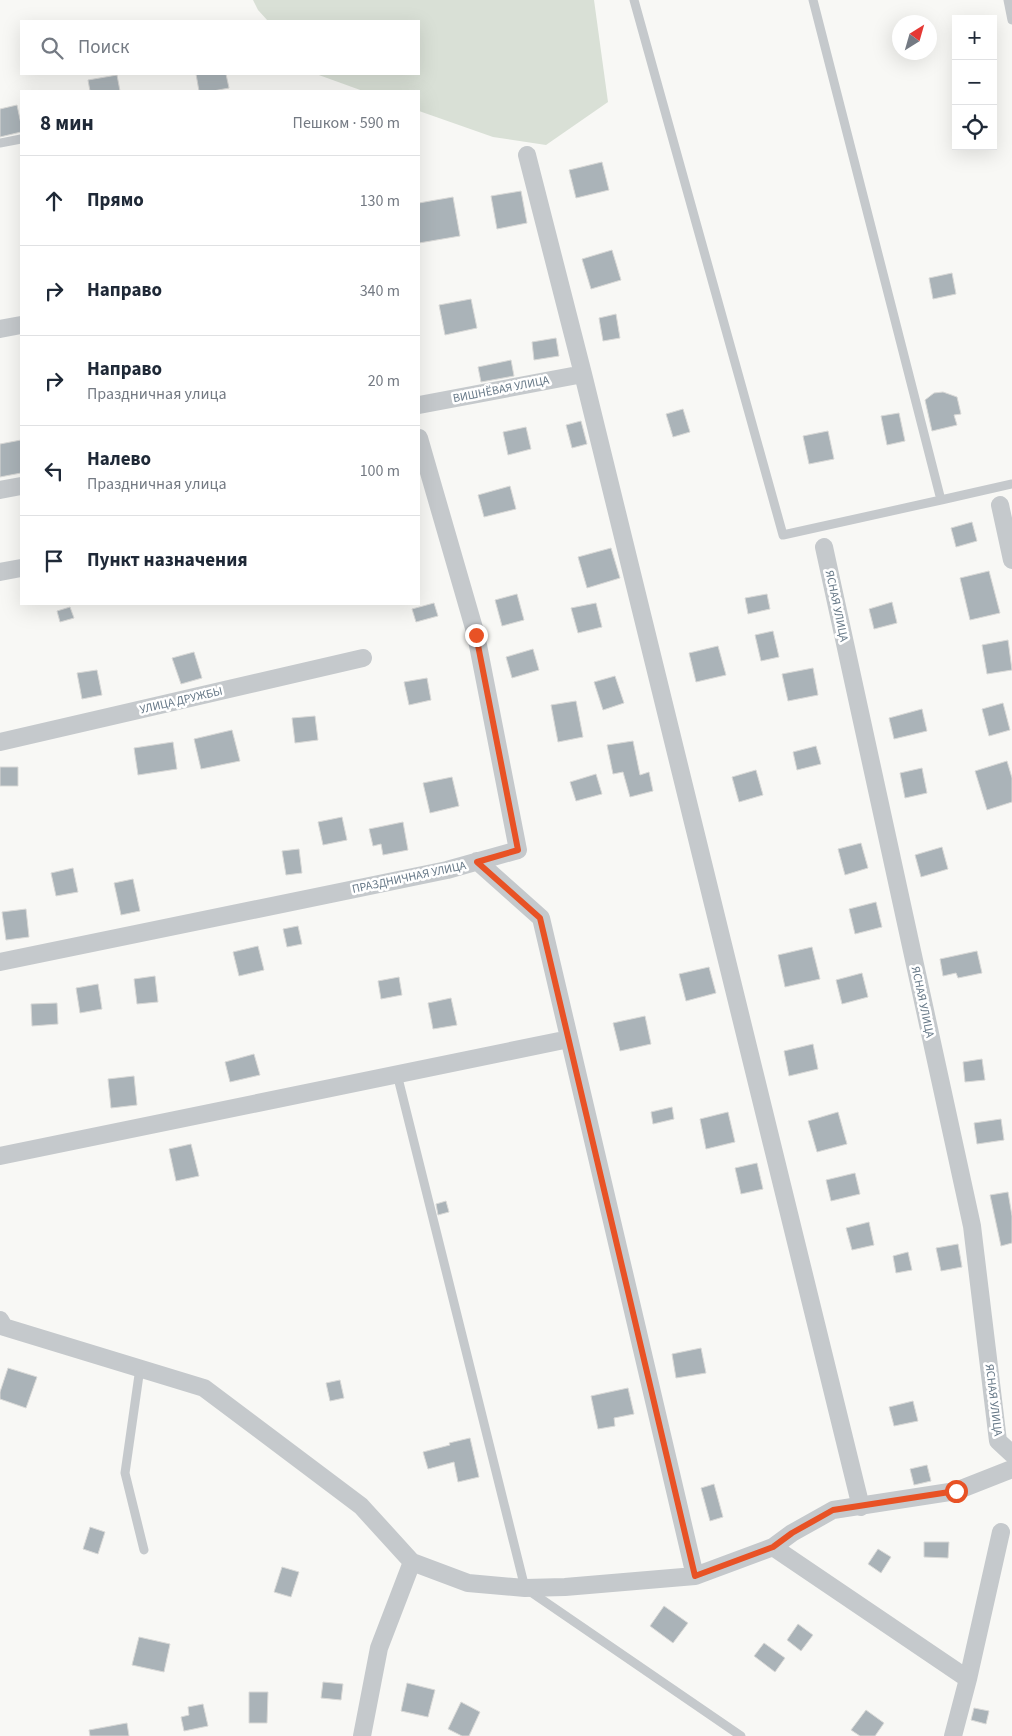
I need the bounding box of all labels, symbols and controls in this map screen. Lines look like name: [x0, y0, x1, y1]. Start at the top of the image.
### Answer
north arrow: [892, 15, 937, 60]
map controls: [952, 15, 997, 150]
button: +: [952, 15, 997, 60]
search box: [20, 20, 420, 75]
icon: search: [38, 34, 66, 62]
text: Поиск: [78, 34, 129, 61]
button: −: [952, 60, 997, 105]
button: locate: [952, 105, 997, 150]
text: 8 мин: [40, 108, 94, 138]
text: Пешком · 590 m: [293, 112, 400, 134]
icon: ahead: [40, 187, 68, 215]
text: Прямо: [87, 187, 144, 214]
text: 130 m: [360, 190, 400, 212]
icon: right: [40, 277, 68, 305]
text: Направо: [87, 277, 162, 304]
text: 340 m: [360, 280, 400, 302]
text: Направо: [87, 356, 162, 383]
icon: right: [40, 367, 68, 395]
text: 20 m: [368, 370, 400, 392]
street label: ВИШНЁВАЯ УЛИЦА: [452, 372, 551, 407]
text: Праздничная улица: [87, 383, 227, 405]
text: Налево: [87, 446, 151, 473]
icon: left: [40, 457, 68, 485]
text: 100 m: [360, 460, 400, 482]
text: Праздничная улица: [87, 473, 227, 495]
icon: arrive: [40, 547, 68, 575]
text: Пункт назначения: [87, 547, 248, 574]
street label: ЯСНАЯ УЛИЦА: [821, 569, 852, 644]
route end: [465, 624, 488, 647]
street label: УЛИЦА ДРУЖБЫ: [138, 683, 224, 718]
street label: ПРАЗДНИЧНАЯ УЛИЦА: [350, 857, 468, 898]
street label: ЯСНАЯ УЛИЦА: [907, 965, 938, 1040]
street label: ЯСНАЯ УЛИЦА: [981, 1363, 1006, 1438]
route start: [945, 1480, 968, 1503]

